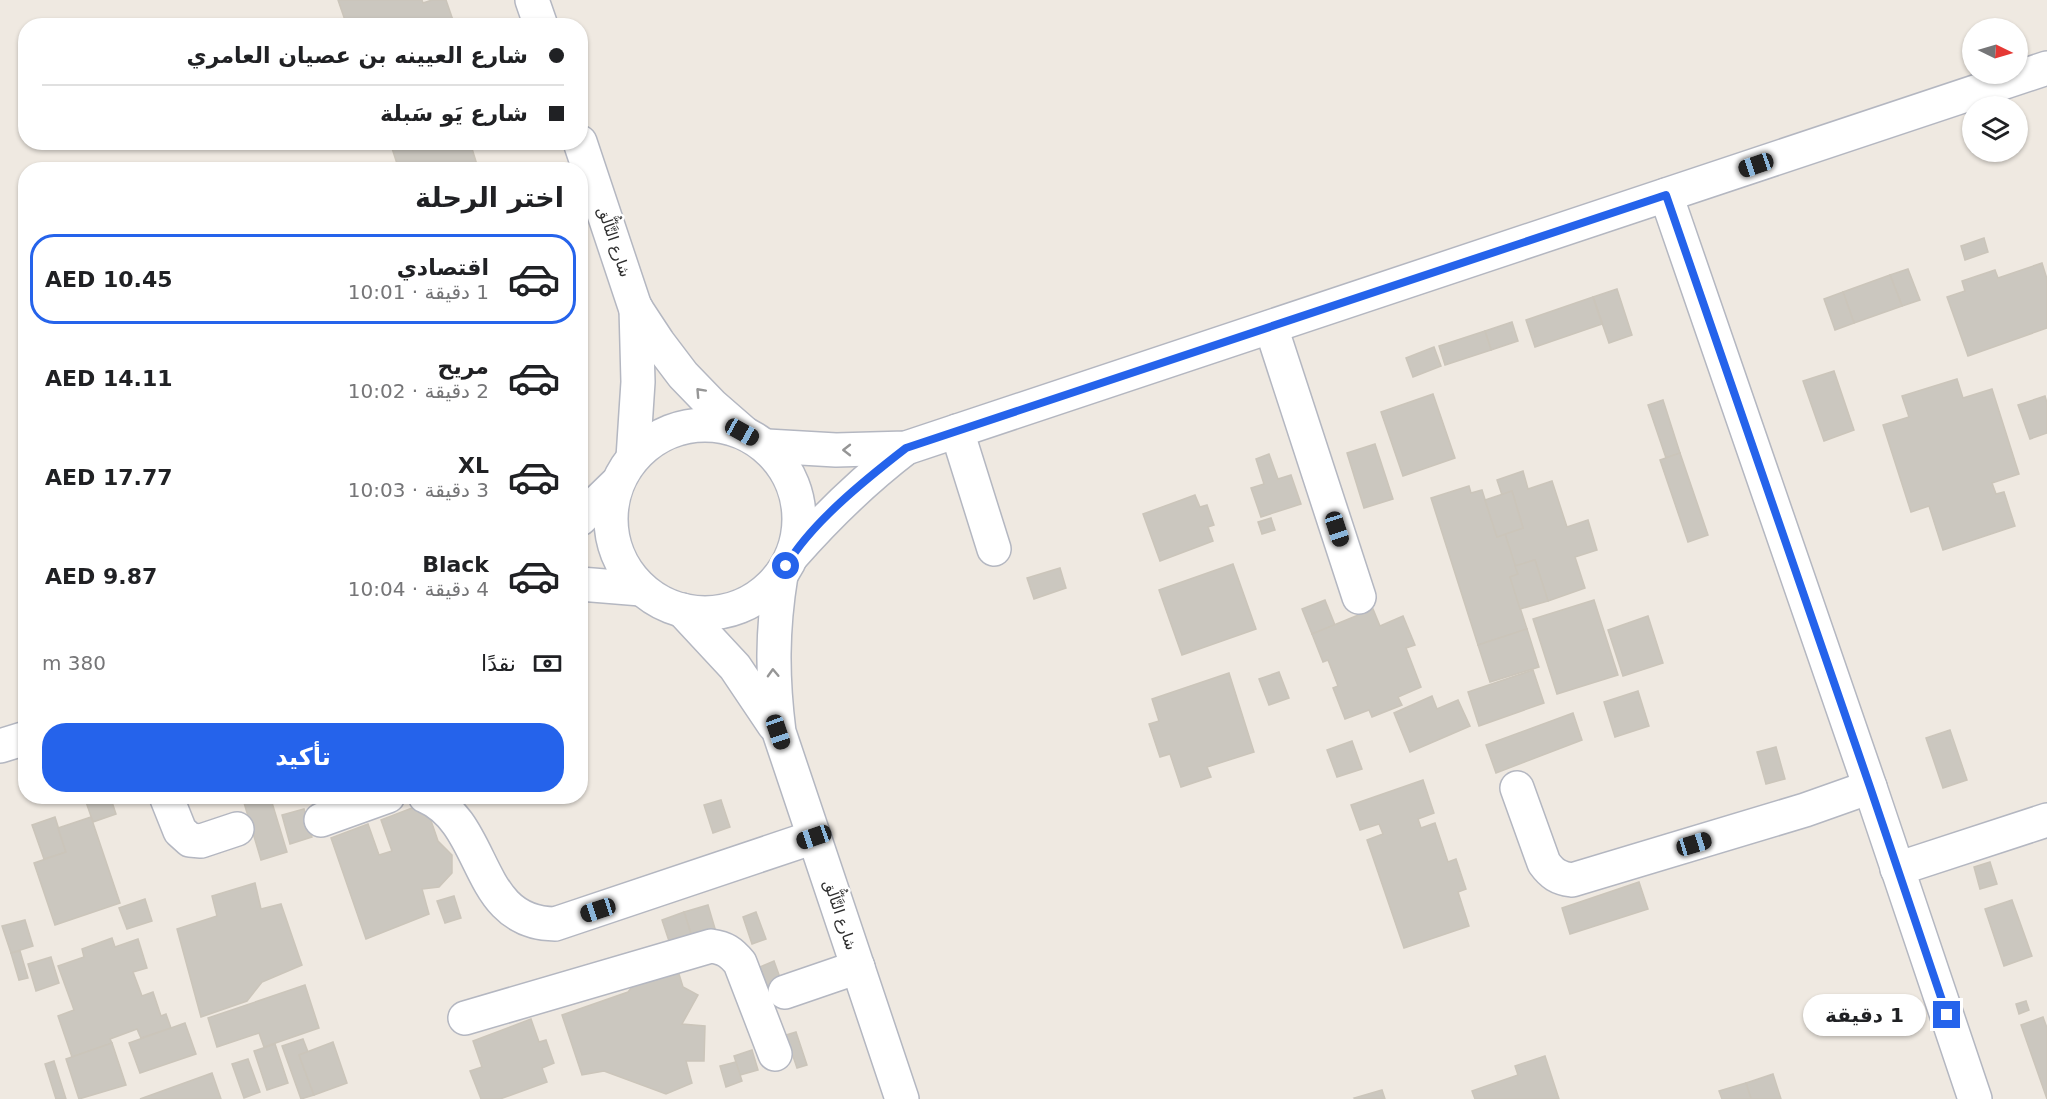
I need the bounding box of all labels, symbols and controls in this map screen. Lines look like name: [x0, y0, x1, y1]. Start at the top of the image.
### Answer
north arrow: [1962, 18, 2028, 84]
map controls: [1962, 18, 2028, 162]
text: شارع العيينه بن عصيان العامري: [187, 43, 528, 68]
button: layers: [1962, 96, 2028, 162]
text: شارع يَو سَبلة: [380, 101, 528, 126]
car: [1736, 151, 1776, 179]
text: اختر الرحلة: [415, 182, 564, 213]
street label: شارع التَّألُّق: [594, 202, 641, 279]
icon: car: [507, 252, 561, 306]
text: اقتصادي: [397, 255, 489, 280]
text: AED 10.45: [45, 267, 173, 292]
text: 1 دقيقة · 10:01: [348, 280, 489, 304]
icon: car: [507, 351, 561, 405]
text: مريح: [438, 354, 489, 379]
text: AED 14.11: [45, 366, 173, 391]
text: 2 دقيقة · 10:02: [348, 379, 489, 403]
one-way arrow: [696, 389, 707, 399]
car: [722, 415, 762, 449]
one-way arrow: [843, 444, 852, 456]
icon: car: [507, 450, 561, 504]
text: XL: [458, 453, 489, 478]
text: AED 17.77: [45, 465, 173, 490]
text: 3 دقيقة · 10:03: [348, 478, 489, 502]
car: [1323, 509, 1351, 549]
icon: car: [507, 549, 561, 603]
text: Black: [422, 552, 489, 577]
route start: [772, 552, 799, 579]
text: AED 9.87: [45, 564, 157, 589]
text: 4 دقيقة · 10:04: [348, 577, 489, 601]
icon: cash: [531, 647, 564, 680]
text: 380 m: [42, 651, 106, 675]
text: نقدًا: [481, 651, 516, 676]
one-way arrow: [767, 669, 779, 678]
car: [764, 712, 792, 752]
button: تأكيد: [42, 723, 564, 792]
car: [794, 823, 834, 851]
car: [1674, 830, 1714, 858]
street label: شارع التَّألُّق: [820, 875, 867, 952]
car: [578, 896, 618, 924]
callout: 1 دقيقة: [1803, 994, 1926, 1036]
route end: [1933, 1001, 1960, 1028]
text: 1 دقيقة: [1825, 1003, 1904, 1027]

